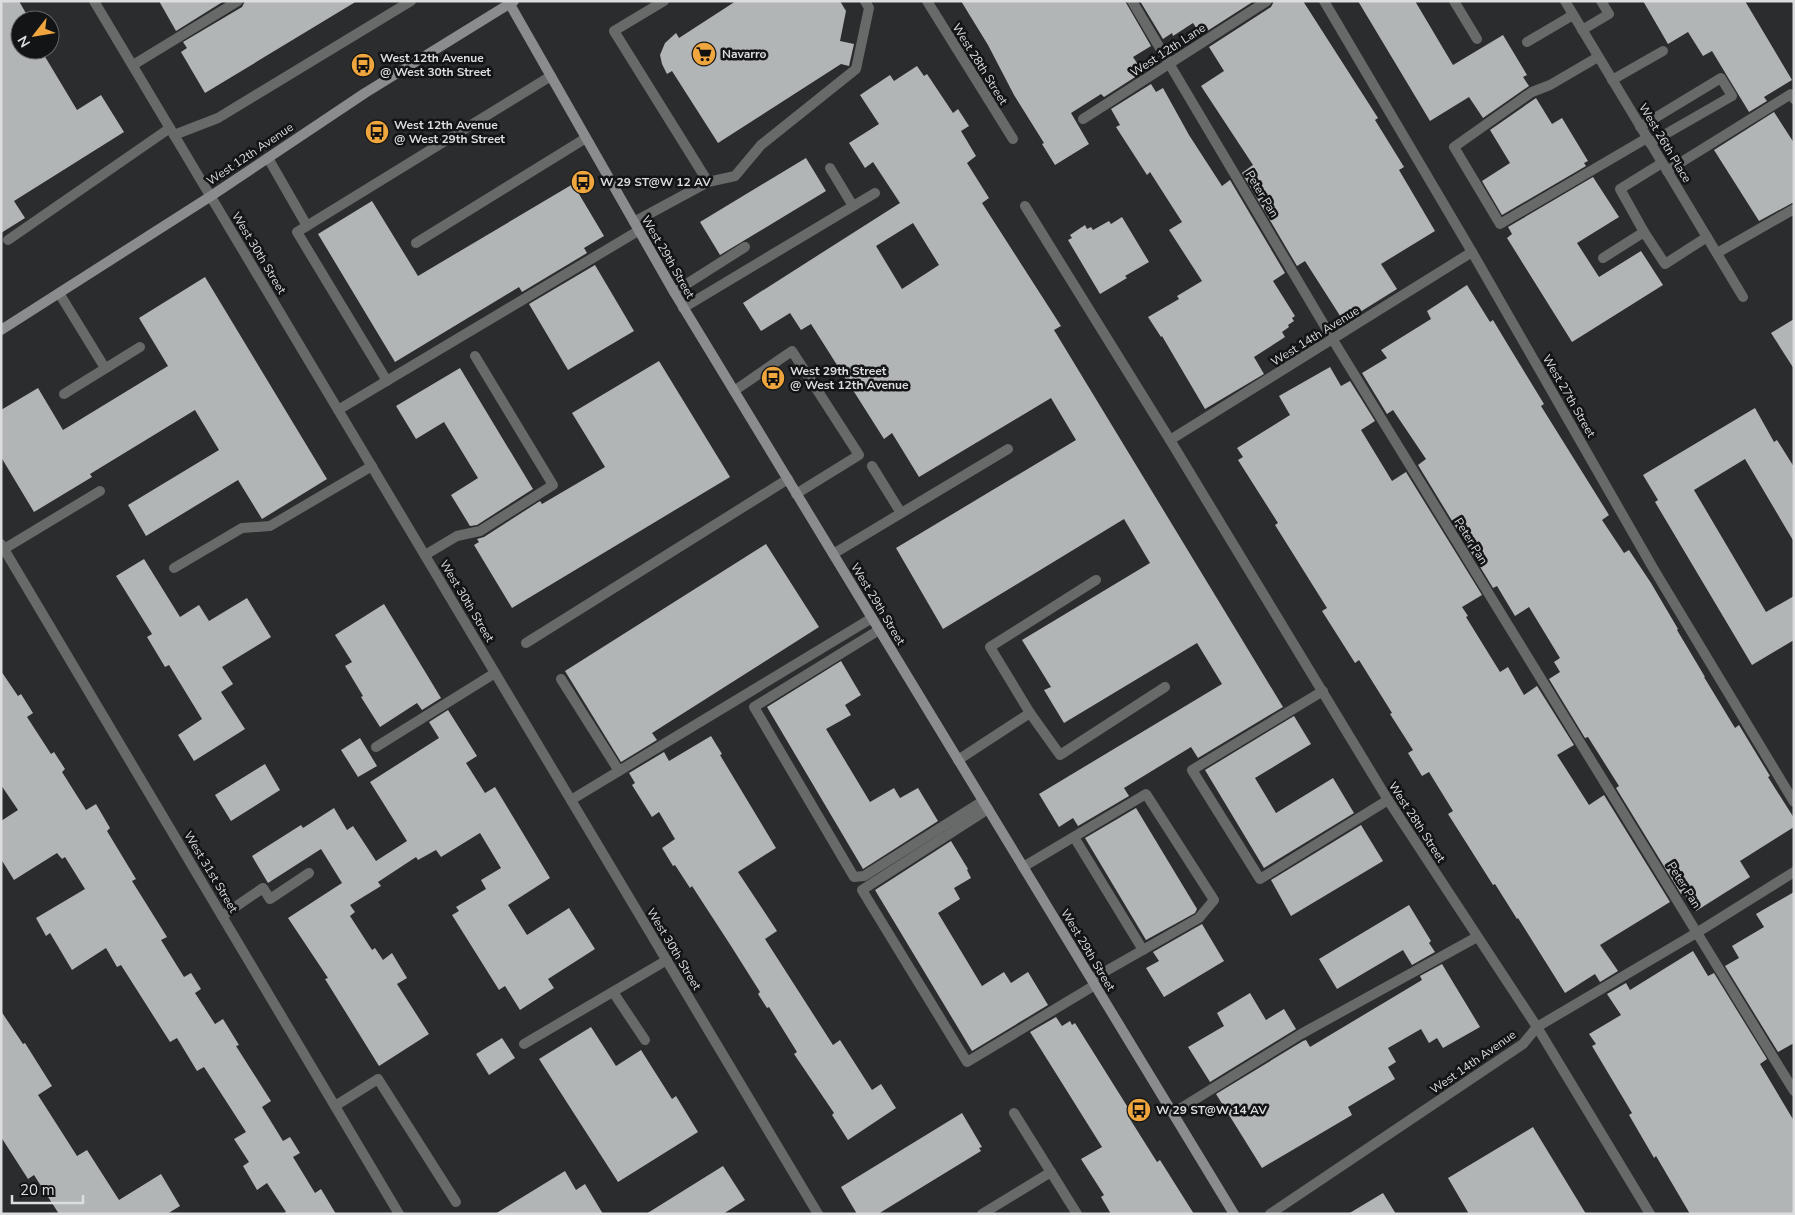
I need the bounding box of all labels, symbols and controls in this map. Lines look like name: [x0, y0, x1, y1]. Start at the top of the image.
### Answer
north arrow: [10, 10, 60, 60]
street label: West 28th Street: [949, 20, 1012, 108]
street label: West 12th Lane: [1127, 20, 1209, 80]
text: N: [13, 32, 35, 51]
supermarket icon: Navarro: [691, 41, 717, 67]
place label: Navarro: [722, 46, 767, 62]
place label: West 12th Avenue @ West 30th Street: [380, 50, 491, 80]
bus stop icon: West 12th Avenue @ West 30th Street: [350, 52, 376, 78]
street label: West 26th Place: [1635, 100, 1695, 186]
place label: West 12th Avenue @ West 29th Street: [394, 117, 505, 147]
street label: West 12th Avenue: [204, 119, 296, 189]
bus stop icon: West 12th Avenue @ West 29th Street: [364, 119, 390, 145]
street label: Peter Pan: [1242, 168, 1282, 220]
bus stop icon: W 29 ST@W 12 AV: [570, 169, 596, 195]
place label: W 29 ST@W 12 AV: [600, 174, 711, 190]
street label: West 30th Street: [228, 209, 290, 298]
street label: West 29th Street: [638, 213, 699, 302]
street label: West 14th Avenue: [1268, 302, 1362, 370]
street label: West 27th Street: [1539, 352, 1600, 441]
place label: West 29th Street @ West 12th Avenue: [790, 363, 909, 393]
bus stop icon: West 29th Street @ West 12th Avenue: [760, 365, 786, 391]
street label: Peter Pan: [1450, 515, 1492, 567]
street label: West 30th Street: [436, 557, 498, 646]
street label: West 29th Street: [847, 560, 909, 649]
street label: West 28th Street: [1385, 779, 1450, 866]
street label: West 31st Street: [180, 828, 242, 916]
street label: Peter Pan: [1663, 859, 1705, 911]
street label: West 30th Street: [643, 905, 705, 994]
street label: West 29th Street: [1057, 906, 1119, 995]
street label: West 14th Avenue: [1427, 1026, 1519, 1098]
bus stop icon: W 29 ST@W 14 AV: [1126, 1097, 1152, 1123]
place label: W 29 ST@W 14 AV: [1156, 1102, 1267, 1118]
scale bar: [12, 1172, 84, 1204]
text: 20 m: [20, 1180, 55, 1200]

